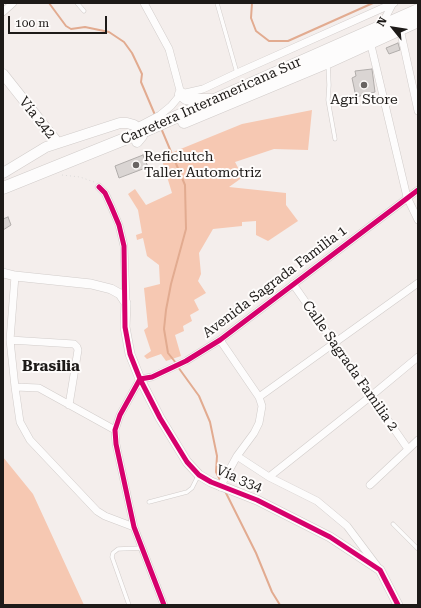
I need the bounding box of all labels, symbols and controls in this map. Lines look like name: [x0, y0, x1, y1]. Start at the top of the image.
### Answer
scale bar: [10, 8, 109, 34]
north arrow: [373, 8, 413, 48]
text: N: [374, 15, 390, 29]
text: 100 m: [15, 16, 49, 30]
street label: Carretera Interamericana Sur: [118, 53, 304, 149]
marker: Agri Store: [359, 80, 369, 90]
place label: Agri Store: [330, 92, 398, 108]
street label: Vía 242: [15, 94, 59, 142]
place label: Reficlutch Taller Automotriz: [144, 149, 261, 182]
marker: Reficlutch Taller Automotriz: [131, 160, 141, 170]
street label: Avenida Sagrada Familia 1: [200, 222, 350, 342]
street label: Calle Sagrada Familia 2: [299, 298, 401, 434]
district label: Brasilia: [22, 358, 80, 376]
street label: Vía 334: [213, 462, 265, 496]

